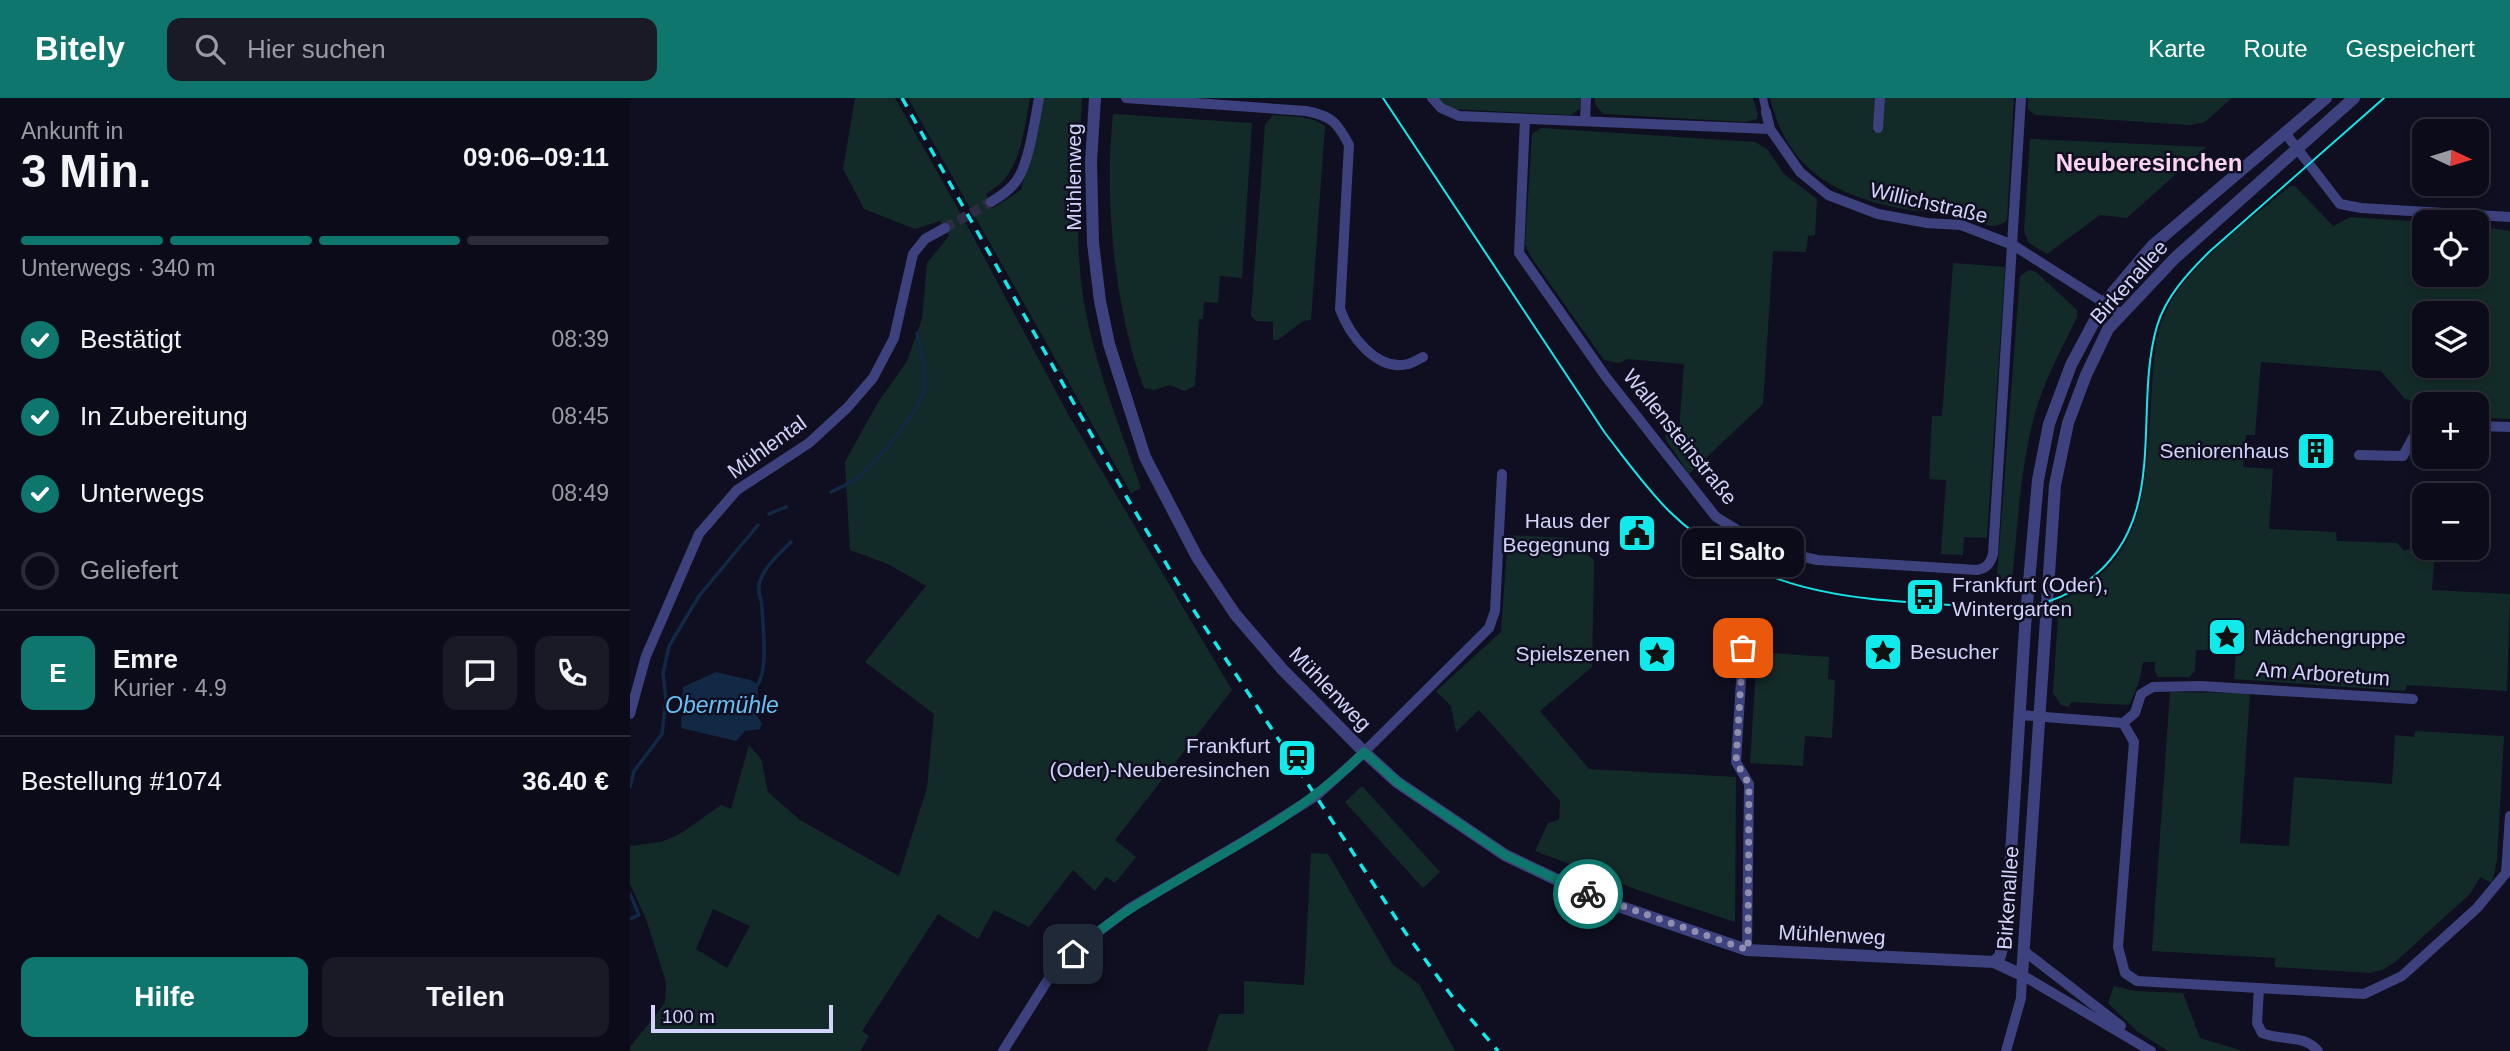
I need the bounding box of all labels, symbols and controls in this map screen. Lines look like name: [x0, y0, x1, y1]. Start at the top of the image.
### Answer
search box: [167, 18, 657, 81]
text: Bitely: [35, 30, 125, 67]
icon: search: [191, 30, 229, 68]
text: Hier suchen: [247, 34, 386, 64]
text: Karte: [2148, 35, 2206, 62]
text: Route: [2244, 35, 2308, 62]
text: Gespeichert: [2346, 35, 2475, 62]
text: Ankunft in: [21, 118, 123, 144]
north arrow: [2412, 119, 2488, 196]
map controls: [2412, 119, 2489, 560]
street label: Mühlenweg: [1062, 123, 1085, 231]
text: 09:06–09:11: [463, 142, 609, 172]
text: 3 Min.: [21, 145, 151, 197]
district label: Neuberesinchen: [2056, 149, 2242, 176]
street label: Willichstraße: [1868, 178, 1990, 227]
button: locate: [2412, 210, 2489, 287]
street label: Birkenallee: [2085, 235, 2172, 328]
text: Unterwegs · 340 m: [21, 255, 215, 281]
button: layers: [2412, 301, 2489, 378]
icon: check: [21, 321, 59, 359]
text: Bestätigt: [80, 324, 181, 354]
text: 08:39: [551, 326, 609, 352]
street label: Wallensteinstraße: [1619, 364, 1742, 509]
button: +: [2412, 392, 2489, 469]
icon: check: [21, 398, 59, 436]
text: In Zubereitung: [80, 401, 248, 431]
text: 08:45: [551, 403, 609, 429]
street label: Mühlental: [723, 411, 810, 483]
building icon: Seniorenhaus: [2295, 430, 2337, 472]
place label: Seniorenhaus: [2159, 439, 2289, 462]
icon: check: [21, 475, 59, 513]
text: Unterwegs: [80, 478, 204, 508]
text: 08:49: [551, 480, 609, 506]
button: −: [2412, 483, 2489, 560]
place label: Haus der Begegnung: [1503, 509, 1610, 556]
public building icon: Haus der Begegnung: [1616, 512, 1658, 554]
callout: El Salto: [1682, 529, 1804, 578]
text: El Salto: [1701, 539, 1785, 565]
text: Geliefert: [80, 555, 178, 585]
place label: Frankfurt (Oder), Wintergarten: [1952, 573, 2108, 620]
bus stop icon: Frankfurt (Oder), Wintergarten: [1904, 576, 1946, 618]
place icon: Mädchengruppe: [2206, 616, 2248, 658]
pin: [1713, 618, 1773, 678]
place label: Mädchengruppe: [2254, 625, 2406, 648]
icon: bag: [1724, 629, 1762, 667]
place icon: Besucher: [1862, 631, 1904, 673]
place icon: Spielszenen: [1636, 633, 1678, 675]
button: chat: [443, 636, 517, 710]
button: phone: [535, 636, 609, 710]
place label: Besucher: [1910, 640, 1999, 663]
street label: Mühlenweg: [1285, 642, 1376, 735]
place label: Spielszenen: [1516, 642, 1630, 665]
text: Emre: [113, 644, 178, 674]
street label: Am Arboretum: [2255, 657, 2391, 690]
text: E: [49, 658, 67, 688]
text: Kurier · 4.9: [113, 675, 227, 701]
water label: Obermühle: [665, 692, 779, 718]
place label: Frankfurt (Oder)-Neuberesinchen: [1049, 734, 1270, 781]
station icon: Frankfurt (Oder)-Neuberesinchen: [1276, 737, 1318, 779]
text: Bestellung #1074: [21, 766, 222, 796]
text: 36.40 €: [522, 766, 609, 796]
street label: Birkenallee: [1992, 845, 2023, 951]
courier: [1553, 859, 1623, 929]
icon: bike: [1569, 875, 1607, 913]
street label: Mühlenweg: [1778, 920, 1886, 949]
pin: [1043, 924, 1103, 984]
icon: home: [1054, 935, 1092, 973]
button: Hilfe: [21, 957, 308, 1037]
button: Teilen: [322, 957, 609, 1037]
scale bar: [651, 1002, 833, 1034]
text: 100 m: [662, 1006, 715, 1027]

